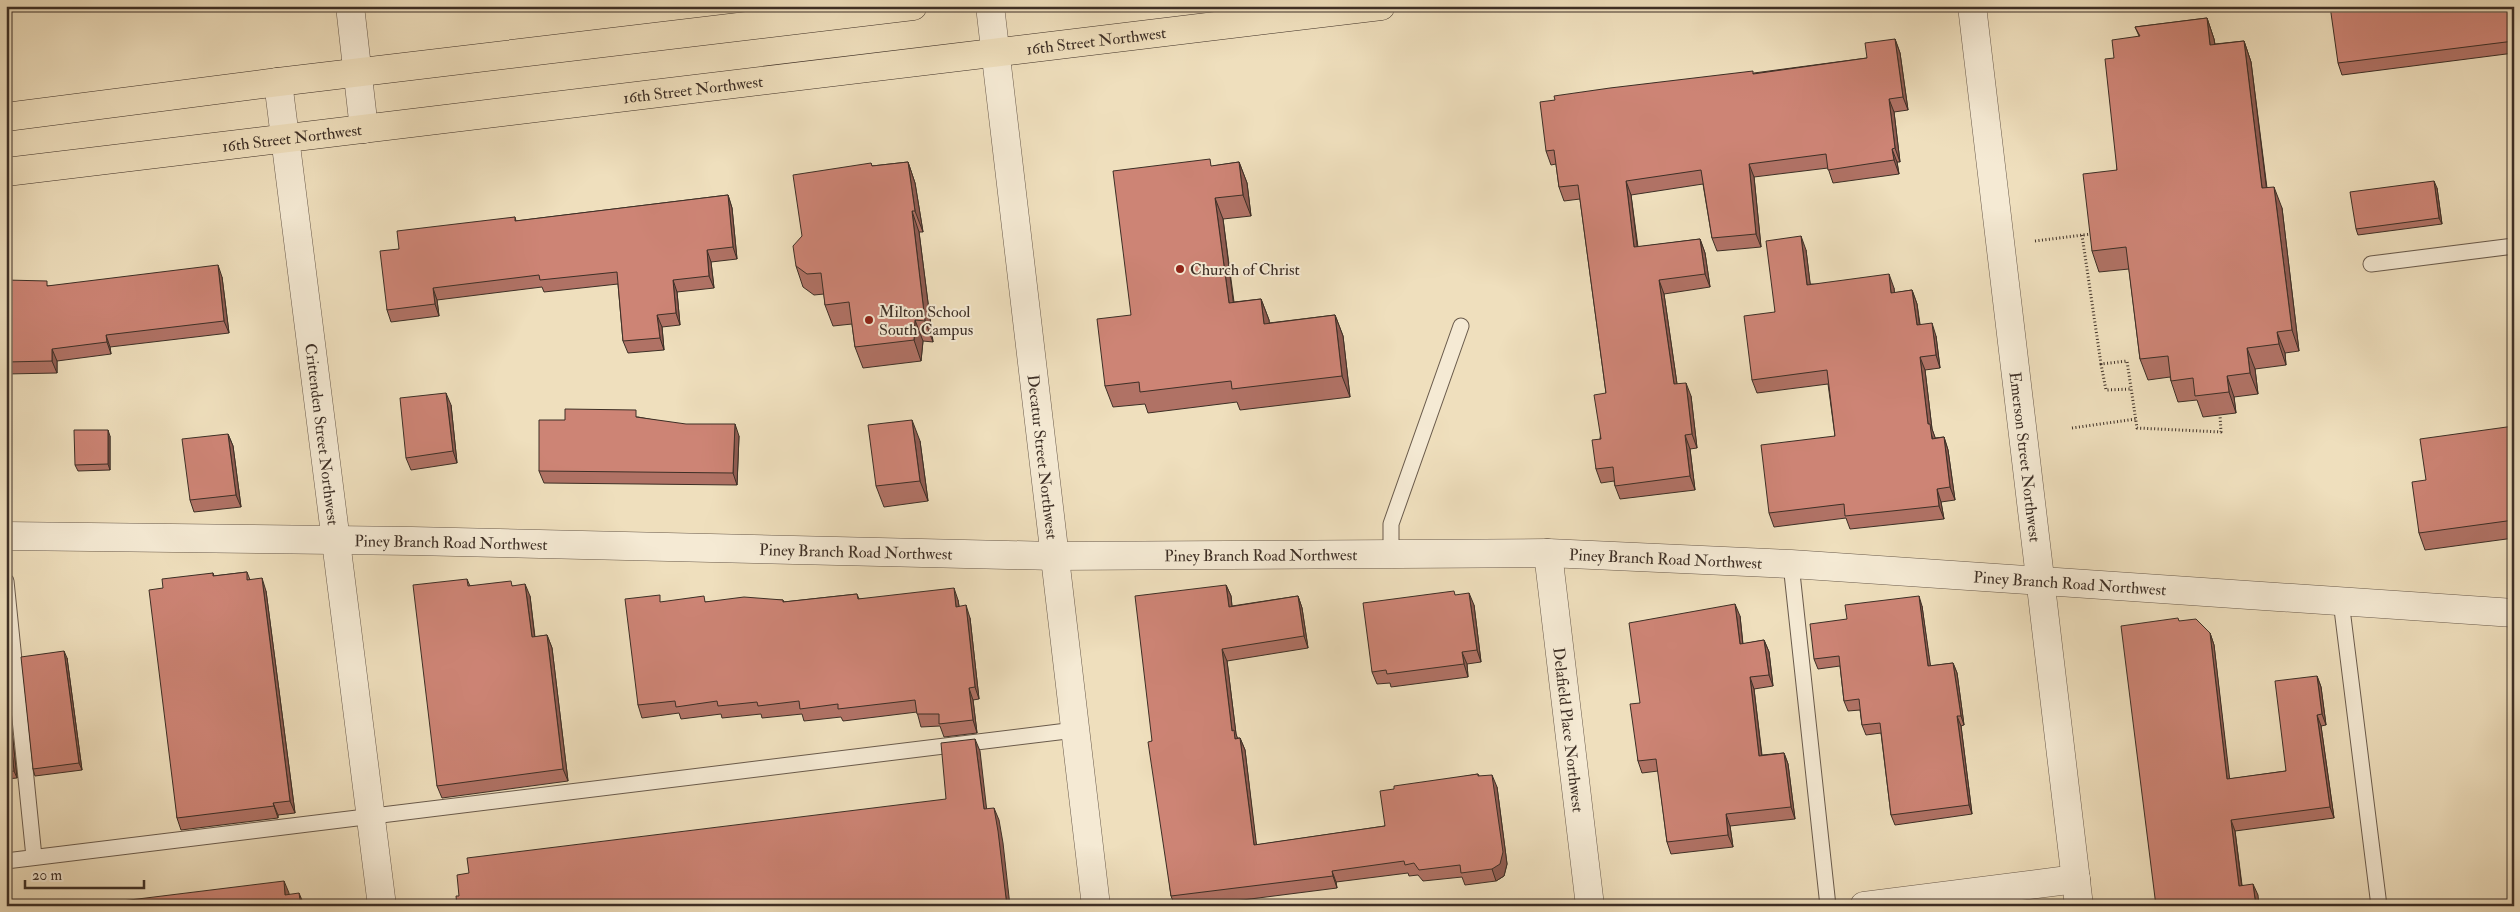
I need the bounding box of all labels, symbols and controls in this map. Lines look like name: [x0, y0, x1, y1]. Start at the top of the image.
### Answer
street label: 16th Street Northwest: [1025, 23, 1167, 60]
street label: 16th Street Northwest: [622, 72, 764, 108]
street label: 16th Street Northwest: [221, 120, 363, 157]
place label: Church of Christ: [1190, 260, 1300, 280]
marker: Church of Christ: [1174, 263, 1186, 275]
place label: Milton School South Campus: [879, 302, 973, 341]
marker: Milton School South Campus: [863, 314, 875, 326]
street label: Crittenden Street Northwest: [300, 342, 343, 526]
street label: Emerson Street Northwest: [2005, 371, 2045, 543]
street label: Decatur Street Northwest: [1022, 374, 1062, 540]
street label: Piney Branch Road Northwest: [354, 531, 548, 555]
street label: Piney Branch Road Northwest: [759, 540, 953, 565]
street label: Piney Branch Road Northwest: [1164, 545, 1357, 566]
street label: Piney Branch Road Northwest: [1569, 545, 1763, 574]
street label: Piney Branch Road Northwest: [1973, 567, 2167, 600]
street label: Delafield Place Northwest: [1548, 646, 1588, 813]
scale bar: [25, 857, 144, 889]
text: 20 m: [32, 866, 62, 885]

